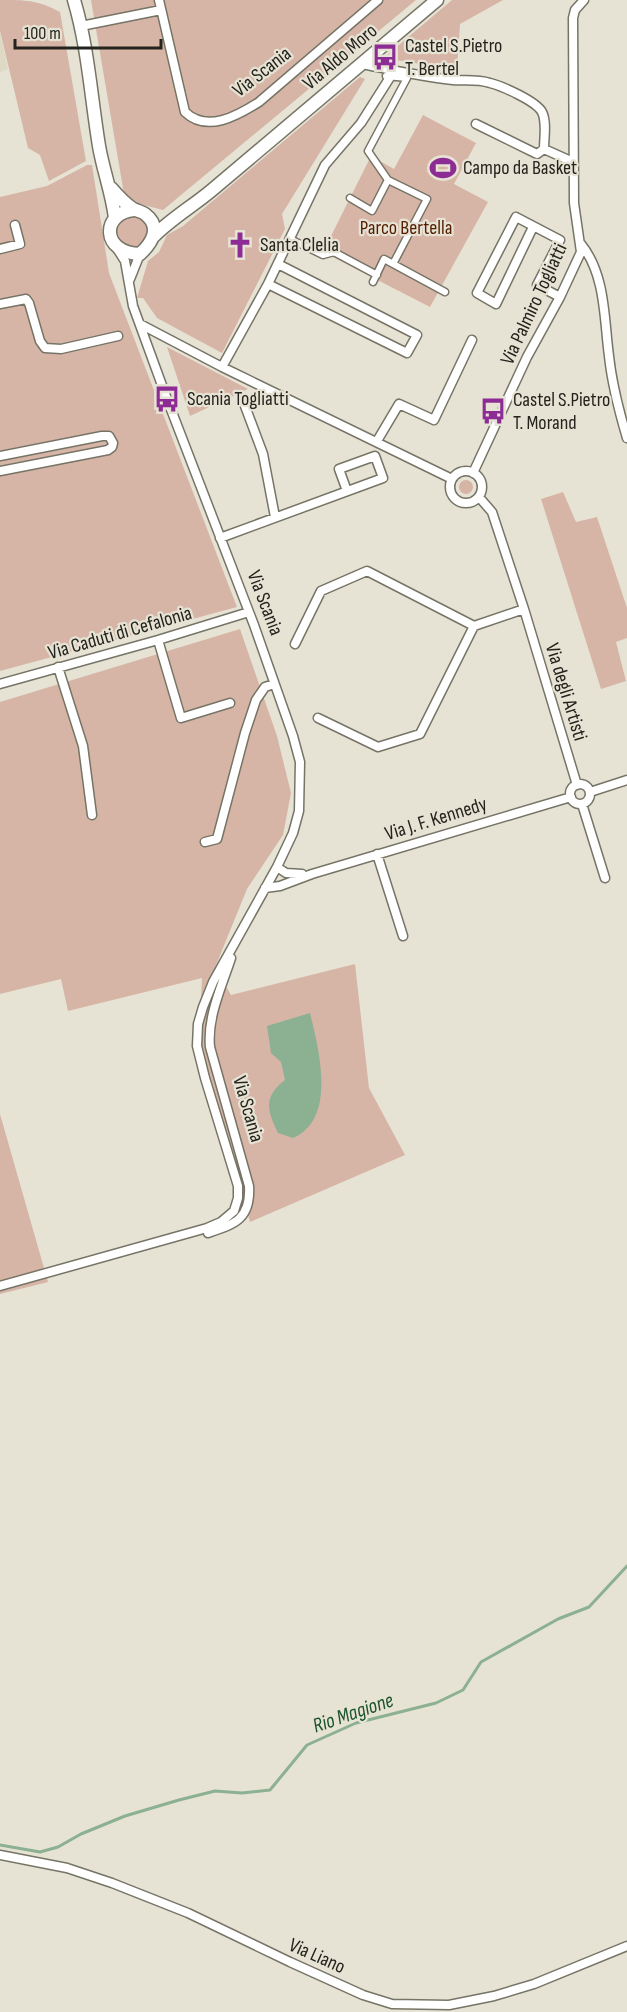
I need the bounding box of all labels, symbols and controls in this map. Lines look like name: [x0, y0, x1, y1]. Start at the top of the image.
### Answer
scale bar: [15, 12, 160, 50]
street label: Via Aldo Moro: [298, 19, 382, 95]
text: 100 m: [24, 23, 61, 44]
place label: Castel S.Pietro T. Bertel: [405, 34, 502, 81]
street label: Via Scania: [228, 42, 296, 102]
bus stop icon: Castel S.Pietro T. Bertel: [370, 42, 400, 72]
sports icon: Campo da Basket: [428, 153, 458, 183]
place label: Campo da Basket: [463, 156, 577, 180]
park label: Parco Bertella: [360, 216, 452, 240]
church icon: Santa Clelia: [225, 230, 255, 260]
place label: Santa Clelia: [260, 233, 339, 257]
street label: Via Palmiro Togliatti: [495, 240, 573, 368]
bus stop icon: Scania Togliatti: [152, 384, 182, 414]
place label: Scania Togliatti: [187, 387, 289, 411]
place label: Castel S.Pietro T. Morand: [513, 388, 610, 435]
bus stop icon: Castel S.Pietro T. Morand: [478, 396, 508, 426]
street label: Via Scania: [242, 567, 288, 639]
street label: Via Caduti di Cefalonia: [45, 601, 195, 665]
street label: Via degli Artisti: [540, 640, 592, 744]
street label: Via J. F. Kennedy: [382, 792, 490, 846]
street label: Via Scania: [227, 1073, 269, 1145]
water label: Rio Magione: [309, 1688, 397, 1738]
street label: Via Liano: [285, 1933, 349, 1979]

